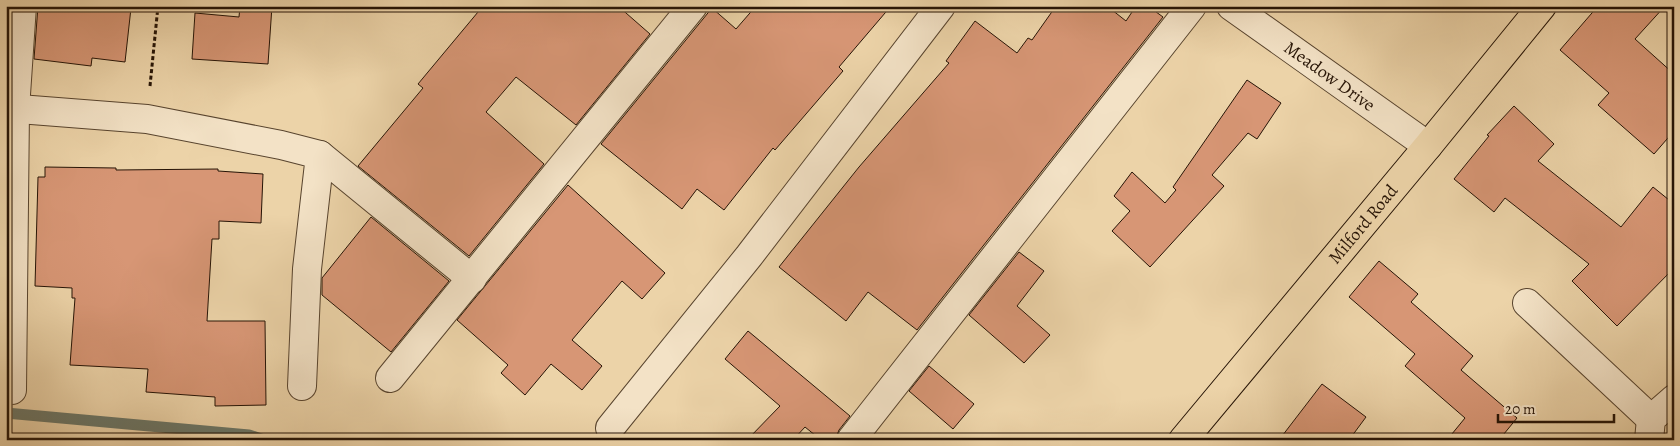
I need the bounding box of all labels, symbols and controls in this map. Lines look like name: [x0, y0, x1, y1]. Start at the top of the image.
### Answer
street label: Meadow Drive: [1279, 35, 1380, 117]
street label: Milford Road: [1323, 179, 1403, 269]
scale bar: [1498, 391, 1614, 423]
text: 20 m: [1505, 399, 1536, 419]

